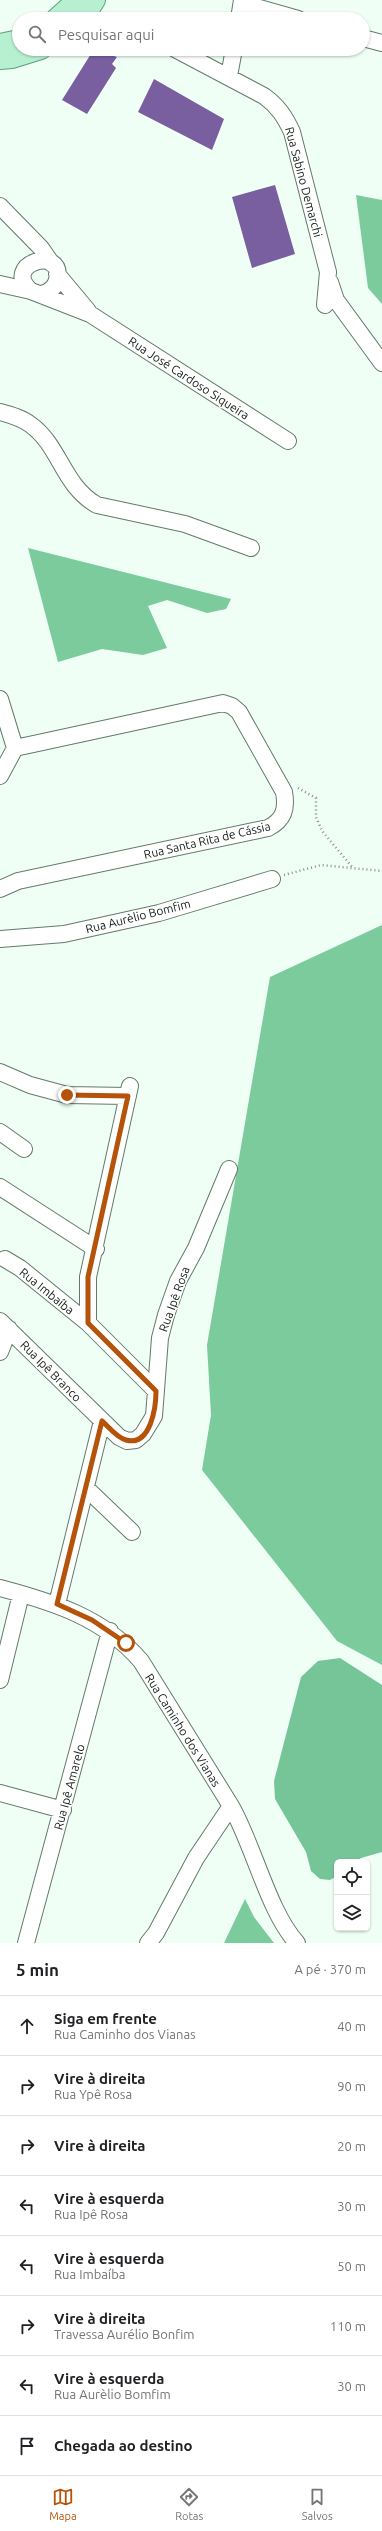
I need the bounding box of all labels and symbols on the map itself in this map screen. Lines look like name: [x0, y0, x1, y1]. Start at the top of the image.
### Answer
street label: Rua Sabino Demarchi: [283, 125, 325, 239]
street label: Rua José Cardoso Siqueira: [126, 334, 252, 422]
street label: Rua Santa Rita de Cássia: [142, 819, 272, 861]
street label: Rua Aurèlio Bomfim: [84, 897, 192, 935]
route end: [58, 1086, 76, 1104]
street label: Rua Imbaíba: [17, 1265, 77, 1317]
street label: Rua Ipê Rosa: [156, 1265, 192, 1333]
street label: Rua Ipê Branco: [18, 1338, 84, 1404]
route start: [117, 1634, 135, 1652]
street label: Rua Caminho dos Vianas: [143, 1671, 223, 1789]
street label: Rua Ipê Amarelo: [51, 1743, 87, 1831]

